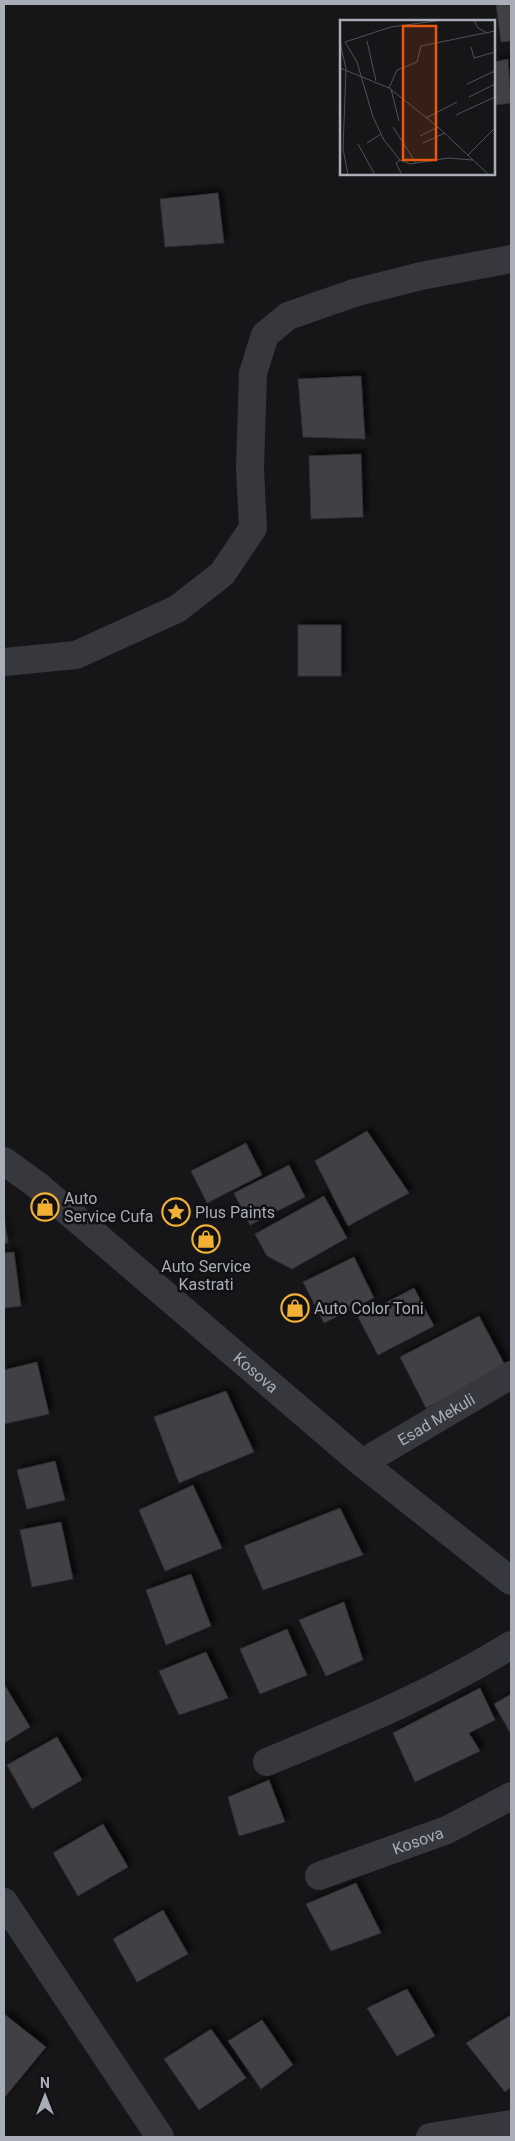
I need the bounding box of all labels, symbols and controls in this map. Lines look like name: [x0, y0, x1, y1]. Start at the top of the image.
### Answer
inset map: [340, 20, 495, 175]
place label: Auto Service Cufa: [64, 1189, 154, 1226]
shop icon: Auto Service Cufa: [30, 1192, 60, 1222]
place icon: Plus Paints: [161, 1197, 191, 1227]
place label: Plus Paints: [195, 1203, 275, 1222]
shop icon: Auto Service Kastrati: [191, 1224, 221, 1254]
place label: Auto Service Kastrati: [161, 1257, 251, 1294]
shop icon: Auto Color Toni: [280, 1293, 310, 1323]
place label: Auto Color Toni: [314, 1299, 424, 1318]
street label: Kosova: [230, 1348, 282, 1397]
street label: Esad Mekuli: [394, 1389, 478, 1449]
street label: Kosova: [390, 1823, 446, 1858]
north arrow: [20, 2071, 70, 2121]
text: N: [40, 2075, 50, 2091]

